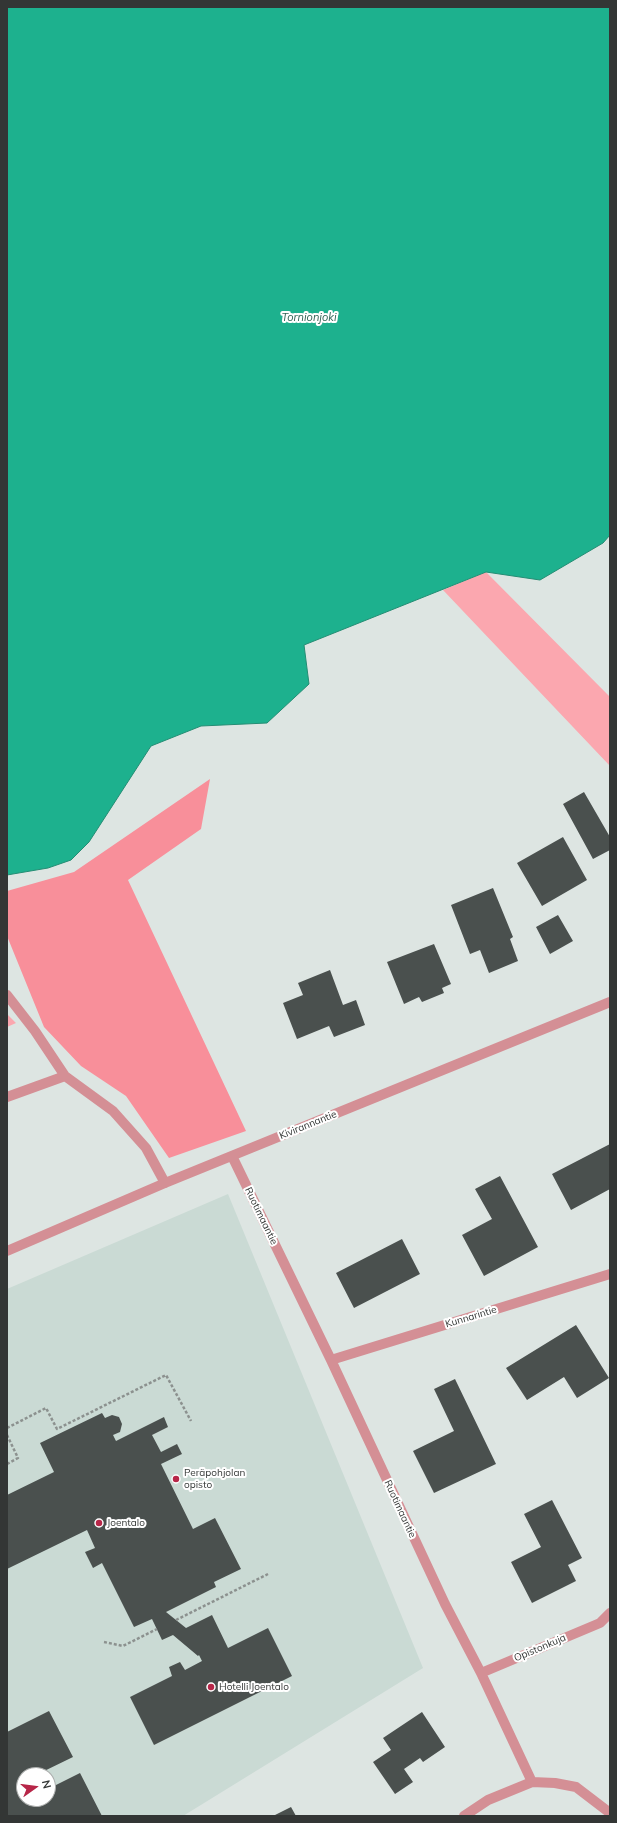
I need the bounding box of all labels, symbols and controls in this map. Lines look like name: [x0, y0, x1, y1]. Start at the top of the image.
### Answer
water label: Tornionjoki: [281, 311, 337, 325]
street label: Kivirannantie: [278, 1108, 338, 1142]
street label: Ruotimaantie: [242, 1185, 280, 1247]
street label: Kunnarintie: [444, 1304, 498, 1330]
place label: Peräpohjolan opisto: [184, 1467, 245, 1490]
marker: Peräpohjolan opisto: [171, 1474, 181, 1484]
street label: Ruotimaantie: [381, 1478, 419, 1540]
place label: Joentalo: [107, 1517, 145, 1529]
marker: Joentalo: [94, 1518, 104, 1528]
street label: Opistonkuja: [512, 1632, 568, 1664]
place label: Hotelli Joentalo: [219, 1681, 289, 1693]
marker: Hotelli Joentalo: [206, 1682, 216, 1692]
north arrow: [16, 1767, 56, 1807]
text: N: [39, 1779, 54, 1790]

